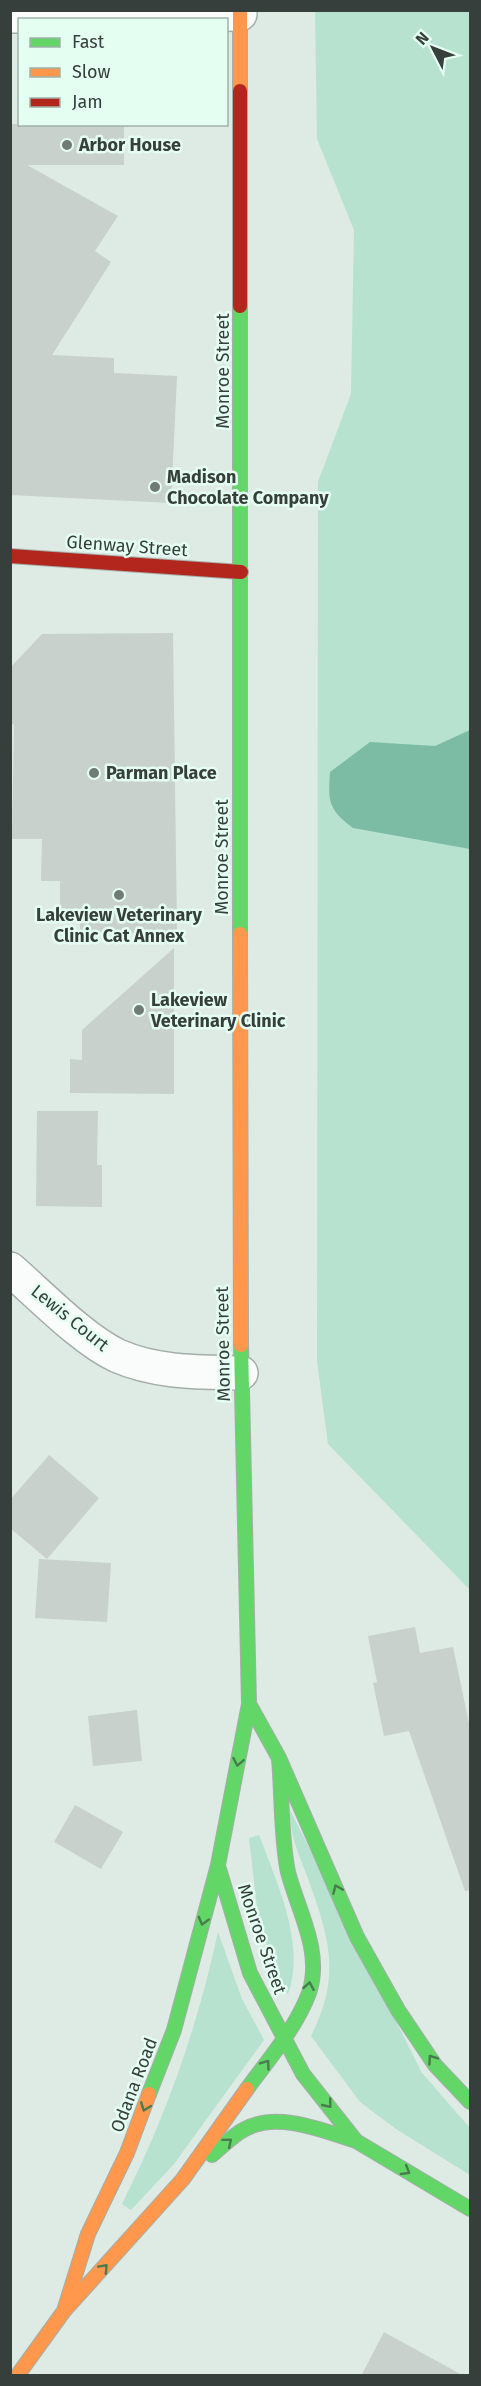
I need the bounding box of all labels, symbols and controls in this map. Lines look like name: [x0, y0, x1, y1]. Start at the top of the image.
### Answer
legend: [18, 18, 228, 126]
north arrow: [403, 18, 463, 78]
text: N: [412, 28, 433, 49]
text: Fast: [72, 31, 105, 53]
text: Slow: [72, 61, 111, 83]
text: Jam: [72, 91, 103, 113]
place label: Arbor House: [78, 134, 181, 156]
marker: Arbor House: [60, 138, 74, 152]
street label: Monroe Street: [212, 313, 234, 429]
place label: Madison Chocolate Company: [167, 466, 329, 509]
marker: Madison Chocolate Company: [148, 480, 162, 494]
street label: Glenway Street: [66, 531, 189, 561]
place label: Parman Place: [106, 762, 217, 784]
marker: Parman Place: [87, 766, 101, 780]
street label: Monroe Street: [211, 799, 233, 915]
marker: Lakeview Veterinary Clinic Cat Annex: [112, 888, 126, 902]
place label: Lakeview Veterinary Clinic Cat Annex: [36, 904, 203, 947]
place label: Lakeview Veterinary Clinic: [150, 989, 286, 1032]
marker: Lakeview Veterinary Clinic: [132, 1003, 146, 1017]
street label: Lewis Court: [27, 1280, 114, 1356]
street label: Monroe Street: [211, 1286, 235, 1402]
one-way arrow: [232, 1756, 245, 1766]
street label: Monroe Street: [233, 1881, 291, 1998]
one-way arrow: [332, 1884, 344, 1895]
one-way arrow: [198, 1916, 211, 1926]
one-way arrow: [302, 1981, 315, 1991]
street label: Odana Road: [106, 2035, 162, 2135]
one-way arrow: [428, 2054, 439, 2065]
one-way arrow: [259, 2059, 270, 2070]
one-way arrow: [321, 2097, 332, 2108]
one-way arrow: [139, 2101, 152, 2112]
one-way arrow: [221, 2138, 232, 2149]
one-way arrow: [400, 2163, 410, 2175]
one-way arrow: [97, 2265, 108, 2275]

